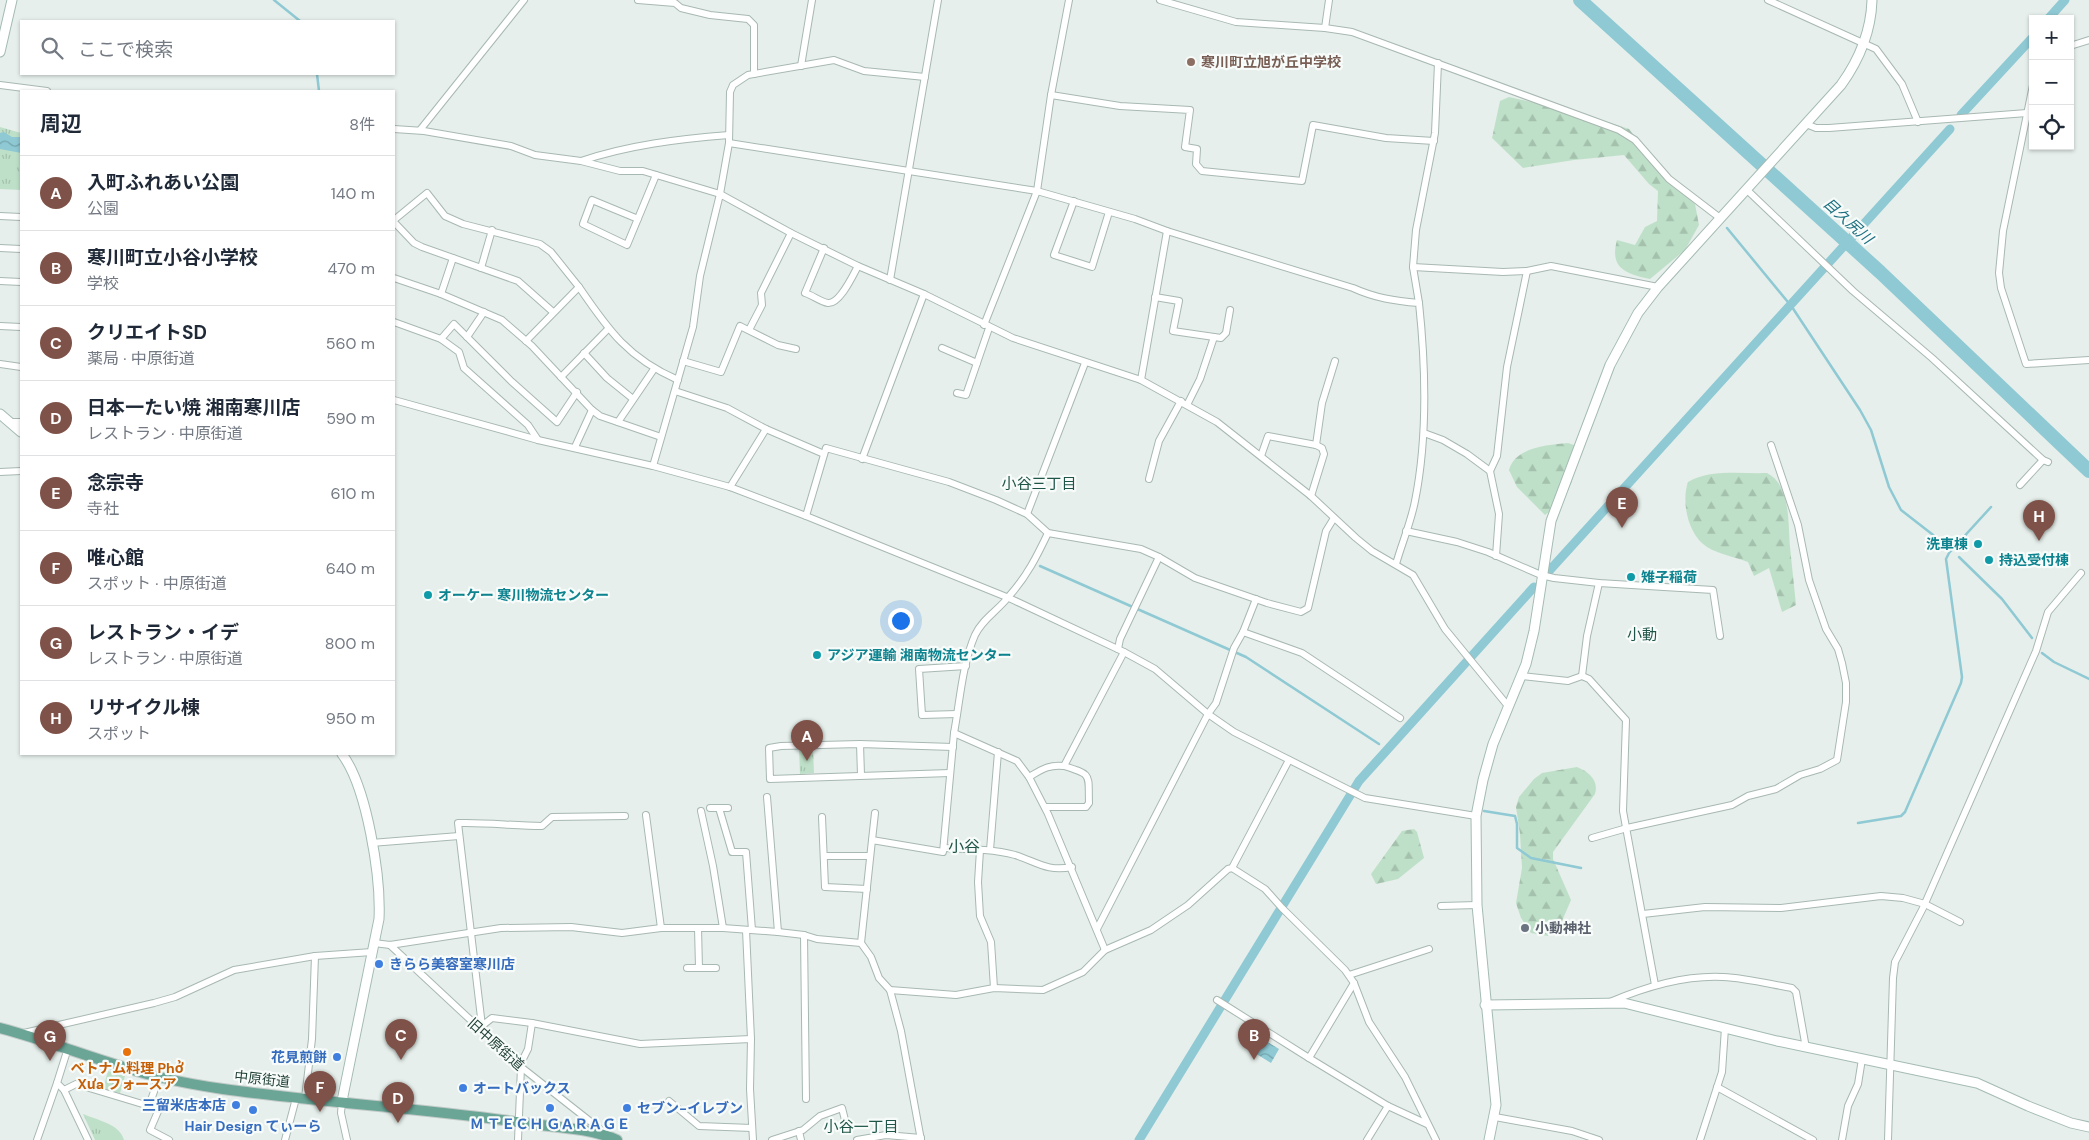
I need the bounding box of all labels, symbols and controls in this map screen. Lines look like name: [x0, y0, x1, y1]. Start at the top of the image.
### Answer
map controls: [2029, 15, 2074, 150]
button: +: [2029, 15, 2074, 60]
search box: [20, 20, 395, 75]
icon: search: [38, 34, 66, 62]
text: ここで検索: [78, 37, 173, 62]
place label: 寒川町立旭が丘中学校: [1201, 53, 1341, 71]
marker: 寒川町立旭が丘中学校: [1185, 56, 1197, 68]
button: −: [2029, 60, 2074, 105]
button: locate: [2029, 105, 2074, 150]
text: 周辺: [40, 110, 82, 138]
text: 8件: [349, 114, 375, 135]
text: 入町ふれあい公園: [87, 170, 239, 195]
text: A: [50, 183, 62, 204]
text: 140 m: [331, 183, 375, 204]
water label: 目久尻川: [1819, 193, 1878, 250]
text: 公園: [87, 198, 119, 219]
text: 寒川町立小谷小学校: [87, 245, 258, 270]
text: B: [51, 258, 61, 279]
text: 470 m: [328, 258, 375, 279]
text: 学校: [87, 273, 119, 294]
text: クリエイトSD: [87, 320, 207, 345]
text: C: [50, 333, 62, 354]
text: 560 m: [326, 333, 375, 354]
text: 薬局 · 中原街道: [87, 348, 195, 369]
text: 日本一たい焼 湘南寒川店: [87, 395, 300, 420]
text: D: [50, 408, 62, 429]
text: 590 m: [326, 408, 375, 429]
text: レストラン · 中原街道: [87, 423, 243, 444]
text: 念宗寺: [87, 470, 144, 495]
district label: 小谷三丁目: [1001, 474, 1077, 494]
text: E: [51, 483, 61, 504]
text: 610 m: [331, 483, 375, 504]
pin: E: [1606, 487, 1638, 528]
text: 寺社: [87, 498, 119, 519]
pin: H: [2023, 500, 2055, 541]
place label: 洗車棟: [1926, 535, 1968, 553]
marker: 洗車棟: [1972, 538, 1984, 550]
text: 唯心館: [87, 545, 144, 570]
place label: 持込受付棟: [1999, 551, 2069, 569]
marker: 持込受付棟: [1983, 554, 1995, 566]
text: F: [52, 558, 60, 579]
text: 640 m: [326, 558, 375, 579]
place label: 雉子稲荷: [1641, 568, 1697, 586]
marker: 雉子稲荷: [1625, 571, 1637, 583]
text: スポット · 中原街道: [87, 573, 227, 594]
place label: オーケー 寒川物流センター: [438, 586, 609, 604]
marker: オーケー 寒川物流センター: [422, 589, 434, 601]
your location: [888, 608, 914, 634]
text: レストラン・イデ: [87, 620, 239, 645]
district label: 小動: [1627, 625, 1657, 645]
text: G: [50, 633, 62, 654]
text: 800 m: [325, 633, 375, 654]
place label: アジア運輸 湘南物流センター: [827, 646, 1012, 664]
text: レストラン · 中原街道: [87, 648, 243, 669]
marker: アジア運輸 湘南物流センター: [811, 649, 823, 661]
text: リサイクル棟: [87, 695, 200, 720]
text: H: [50, 708, 62, 729]
text: 950 m: [326, 708, 375, 729]
pin: A: [791, 720, 823, 761]
text: スポット: [87, 723, 151, 744]
district label: 小谷: [948, 836, 980, 857]
place label: 小動神社: [1535, 919, 1591, 937]
marker: 小動神社: [1519, 922, 1531, 934]
place label: きらら美容室寒川店: [389, 955, 515, 973]
marker: きらら美容室寒川店: [373, 958, 385, 970]
street label: 旧中原街道: [464, 1014, 528, 1074]
pin: C: [385, 1019, 417, 1060]
pin: B: [1238, 1019, 1270, 1060]
pin: G: [34, 1020, 66, 1061]
marker: ベトナム料理 Phở Xưa フォースア: [121, 1046, 133, 1058]
place label: 花見煎餅: [271, 1048, 327, 1066]
marker: 花見煎餅: [331, 1051, 343, 1063]
place label: ベトナム料理 Phở Xưa フォースア: [71, 1059, 184, 1093]
street label: 中原街道: [233, 1067, 291, 1091]
pin: F: [304, 1071, 336, 1112]
place label: オートバックス: [473, 1079, 571, 1097]
pin: D: [382, 1082, 414, 1123]
marker: オートバックス: [457, 1082, 469, 1094]
place label: 三留米店本店: [142, 1096, 226, 1114]
marker: 三留米店本店: [230, 1099, 242, 1111]
place label: セブン-イレブン: [637, 1099, 743, 1117]
marker: Ｍ ＴＥＣＨ ＧＡＲＡＧＥ: [544, 1102, 556, 1114]
marker: セブン-イレブン: [621, 1102, 633, 1114]
marker: Hair Design てぃーら: [247, 1104, 259, 1116]
place label: Ｍ ＴＥＣＨ ＧＡＲＡＧＥ: [470, 1115, 630, 1133]
place label: Hair Design てぃーら: [185, 1117, 321, 1135]
district label: 小谷一丁目: [823, 1117, 899, 1137]

